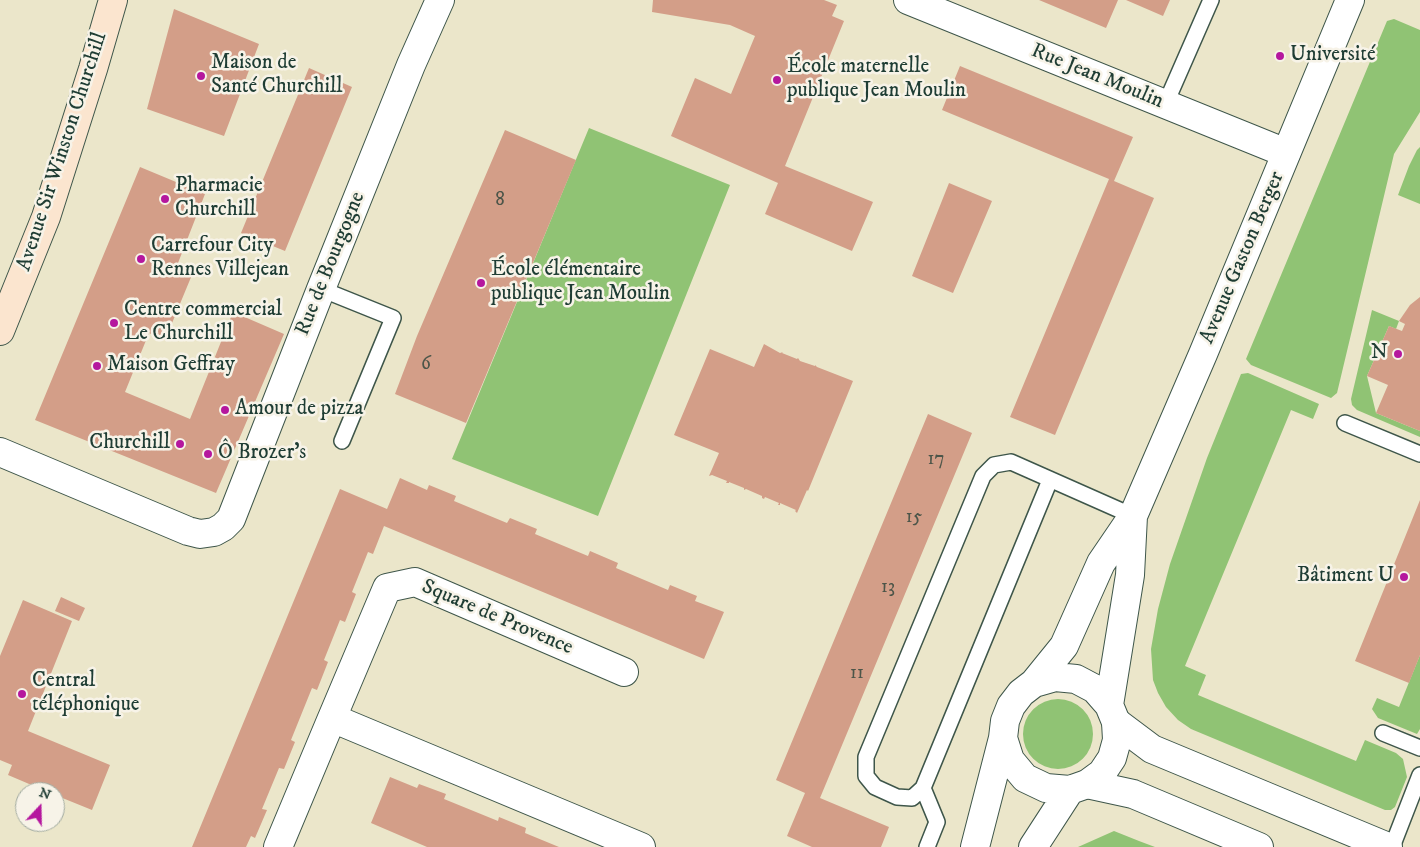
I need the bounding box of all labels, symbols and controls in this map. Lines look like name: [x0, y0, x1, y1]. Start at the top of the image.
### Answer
street label: Avenue Sir Winston Churchill: [12, 29, 114, 275]
street label: Rue Jean Moulin: [1027, 39, 1167, 115]
place label: Université: [1290, 43, 1376, 69]
marker: Université: [1274, 50, 1286, 62]
place label: Maison de Santé Churchill: [211, 51, 343, 101]
place label: École maternelle publique Jean Moulin: [787, 55, 966, 105]
marker: Maison de Santé Churchill: [195, 70, 207, 82]
marker: École maternelle publique Jean Moulin: [771, 74, 783, 86]
street label: Avenue Gaston Berger: [1195, 168, 1291, 348]
place label: Pharmacie Churchill: [175, 174, 263, 224]
street label: Rue de Bourgogne: [291, 188, 371, 340]
house number: 8: [495, 190, 505, 212]
marker: Pharmacie Churchill: [159, 193, 171, 205]
place label: Carrefour City Rennes Villejean: [151, 234, 289, 284]
marker: Carrefour City Rennes Villejean: [135, 253, 147, 265]
place label: École élémentaire publique Jean Moulin: [491, 258, 670, 308]
marker: École élémentaire publique Jean Moulin: [475, 277, 487, 289]
place label: Centre commercial Le Churchill: [124, 298, 282, 348]
marker: Centre commercial Le Churchill: [108, 317, 120, 329]
place label: N: [1371, 341, 1388, 367]
marker: N: [1392, 348, 1404, 360]
place label: Maison Geffray: [107, 353, 235, 379]
house number: 6: [421, 354, 431, 376]
marker: Maison Geffray: [91, 360, 103, 372]
place label: Amour de pizza: [235, 397, 364, 423]
marker: Amour de pizza: [219, 404, 231, 416]
place label: Churchill: [89, 431, 170, 457]
marker: Churchill: [174, 438, 186, 450]
place label: Ô Brozer's: [218, 441, 306, 467]
marker: Ô Brozer's: [202, 448, 214, 460]
house number: 17: [928, 449, 944, 471]
house number: 15: [906, 507, 922, 529]
place label: Bâtiment U: [1297, 564, 1394, 590]
marker: Bâtiment U: [1398, 571, 1410, 583]
street label: Square de Provence: [418, 575, 576, 661]
house number: 13: [881, 577, 895, 599]
house number: 11: [850, 663, 864, 685]
place label: Central téléphonique: [32, 669, 140, 719]
marker: Central téléphonique: [16, 688, 28, 700]
north arrow: [15, 782, 65, 832]
text: N: [36, 783, 54, 804]

